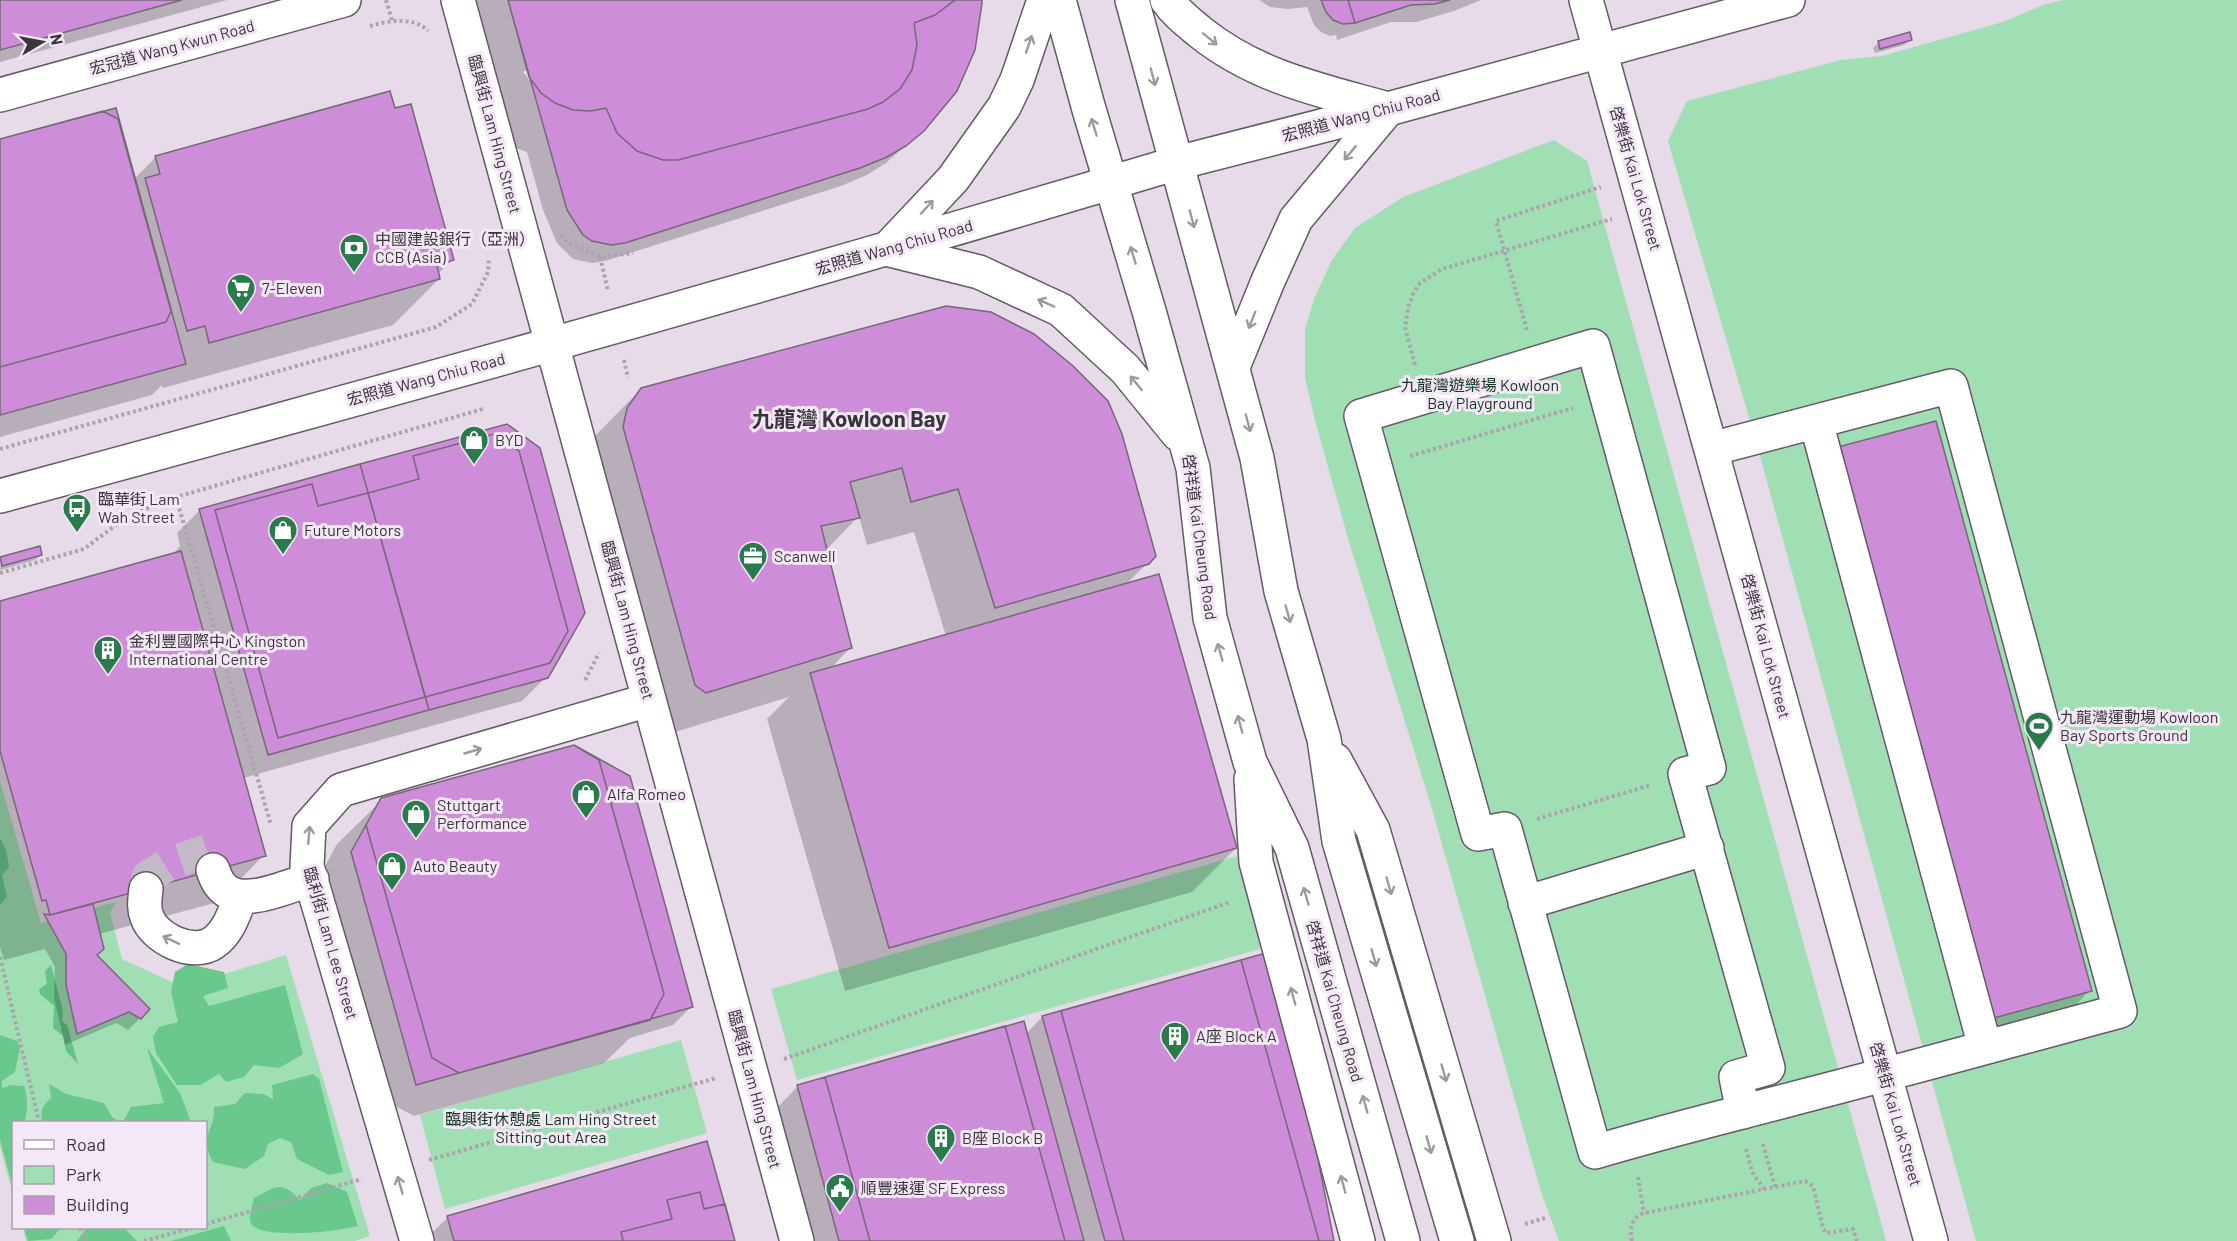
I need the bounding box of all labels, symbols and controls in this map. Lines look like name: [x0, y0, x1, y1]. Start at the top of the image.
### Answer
north arrow: [12, 12, 72, 72]
street label: 宏冠道 Wang Kwun Road: [87, 15, 256, 78]
text: N: [47, 32, 68, 46]
one-way arrow: [1201, 33, 1217, 46]
one-way arrow: [1025, 35, 1036, 54]
street label: 臨興街 Lam Hing Street: [465, 52, 526, 215]
one-way arrow: [1148, 67, 1159, 86]
street label: 宏照道 Wang Chiu Road: [1280, 84, 1442, 145]
street label: 啓樂街 Kai Lok Street: [1607, 104, 1666, 252]
one-way arrow: [1088, 117, 1099, 136]
one-way arrow: [1343, 145, 1357, 160]
one-way arrow: [919, 199, 934, 214]
one-way arrow: [1187, 209, 1199, 228]
street label: 宏照道 Wang Chiu Road: [813, 215, 975, 278]
place label: 中國建設銀行（亞洲） CCB (Asia): [375, 229, 535, 266]
bank icon: 中國建設銀行（亞洲） CCB (Asia): [338, 232, 370, 274]
one-way arrow: [1127, 246, 1138, 265]
supermarket icon: 7-Eleven: [225, 272, 257, 314]
place label: 7-Eleven: [262, 278, 322, 297]
one-way arrow: [1038, 297, 1056, 308]
one-way arrow: [1246, 310, 1257, 329]
street label: 宏照道 Wang Chiu Road: [345, 348, 507, 409]
one-way arrow: [1130, 375, 1143, 391]
park label: 九龍灣遊樂場 Kowloon Bay Playground: [1401, 375, 1559, 412]
district label: 九龍灣 Kowloon Bay: [752, 405, 946, 431]
one-way arrow: [1243, 413, 1254, 432]
shop icon: BYD: [458, 424, 490, 466]
place label: BYD: [495, 430, 524, 449]
street label: 啓祥道 Kai Cheung Road: [1179, 453, 1222, 621]
place label: 臨華街 Lam Wah Street: [98, 489, 180, 526]
bus stop icon: 臨華街 Lam Wah Street: [61, 492, 93, 534]
shop icon: Future Motors: [267, 514, 299, 556]
place label: Future Motors: [304, 520, 401, 539]
street label: 臨興街 Lam Hing Street: [598, 538, 659, 701]
office icon: Scanwell: [737, 540, 769, 582]
place label: Scanwell: [774, 546, 835, 565]
street label: 啓樂街 Kai Lok Street: [1738, 571, 1795, 720]
one-way arrow: [1283, 604, 1294, 623]
place label: 金利豐國際中心 Kingston International Centre: [129, 631, 306, 668]
building icon: 金利豐國際中心 Kingston International Centre: [92, 634, 124, 676]
one-way arrow: [1214, 643, 1225, 662]
place label: 九龍灣運動場 Kowloon Bay Sports Ground: [2060, 707, 2218, 744]
sports icon: 九龍灣運動場 Kowloon Bay Sports Ground: [2023, 710, 2055, 752]
one-way arrow: [1234, 715, 1245, 734]
one-way arrow: [464, 745, 483, 757]
shop icon: Alfa Romeo: [570, 778, 602, 820]
place label: Alfa Romeo: [607, 784, 686, 803]
place label: Stuttgart Performance: [437, 795, 527, 832]
shop icon: Stuttgart Performance: [400, 798, 432, 840]
one-way arrow: [304, 826, 315, 846]
shop icon: Auto Beauty: [376, 850, 408, 892]
place label: Auto Beauty: [413, 856, 498, 875]
street label: 臨利街 Lam Lee Street: [301, 864, 362, 1021]
one-way arrow: [1384, 876, 1395, 895]
one-way arrow: [1300, 887, 1311, 906]
street label: 啓祥道 Kai Cheung Road: [1303, 918, 1368, 1084]
one-way arrow: [162, 934, 180, 946]
one-way arrow: [1368, 948, 1380, 967]
one-way arrow: [1287, 987, 1298, 1006]
street label: 臨興街 Lam Hing Street: [725, 1007, 786, 1170]
building icon: A座 Block A: [1159, 1020, 1191, 1062]
place label: A座 Block A: [1196, 1026, 1277, 1045]
street label: 啓樂街 Kai Lok Street: [1867, 1040, 1926, 1188]
one-way arrow: [1439, 1063, 1450, 1082]
one-way arrow: [1358, 1095, 1370, 1114]
park label: 臨興街休憩處 Lam Hing Street Sitting-out Area: [445, 1109, 657, 1146]
legend: [12, 1121, 207, 1229]
building icon: B座 Block B: [925, 1122, 957, 1164]
place label: B座 Block B: [962, 1128, 1043, 1147]
text: Road: [66, 1133, 106, 1155]
one-way arrow: [1424, 1135, 1435, 1154]
text: Park: [66, 1163, 101, 1185]
public building icon: 順豐速運 SF Express: [824, 1172, 856, 1214]
one-way arrow: [1337, 1175, 1348, 1194]
one-way arrow: [394, 1176, 405, 1195]
place label: 順豐速運 SF Express: [861, 1178, 1005, 1197]
text: Building: [66, 1193, 129, 1215]

